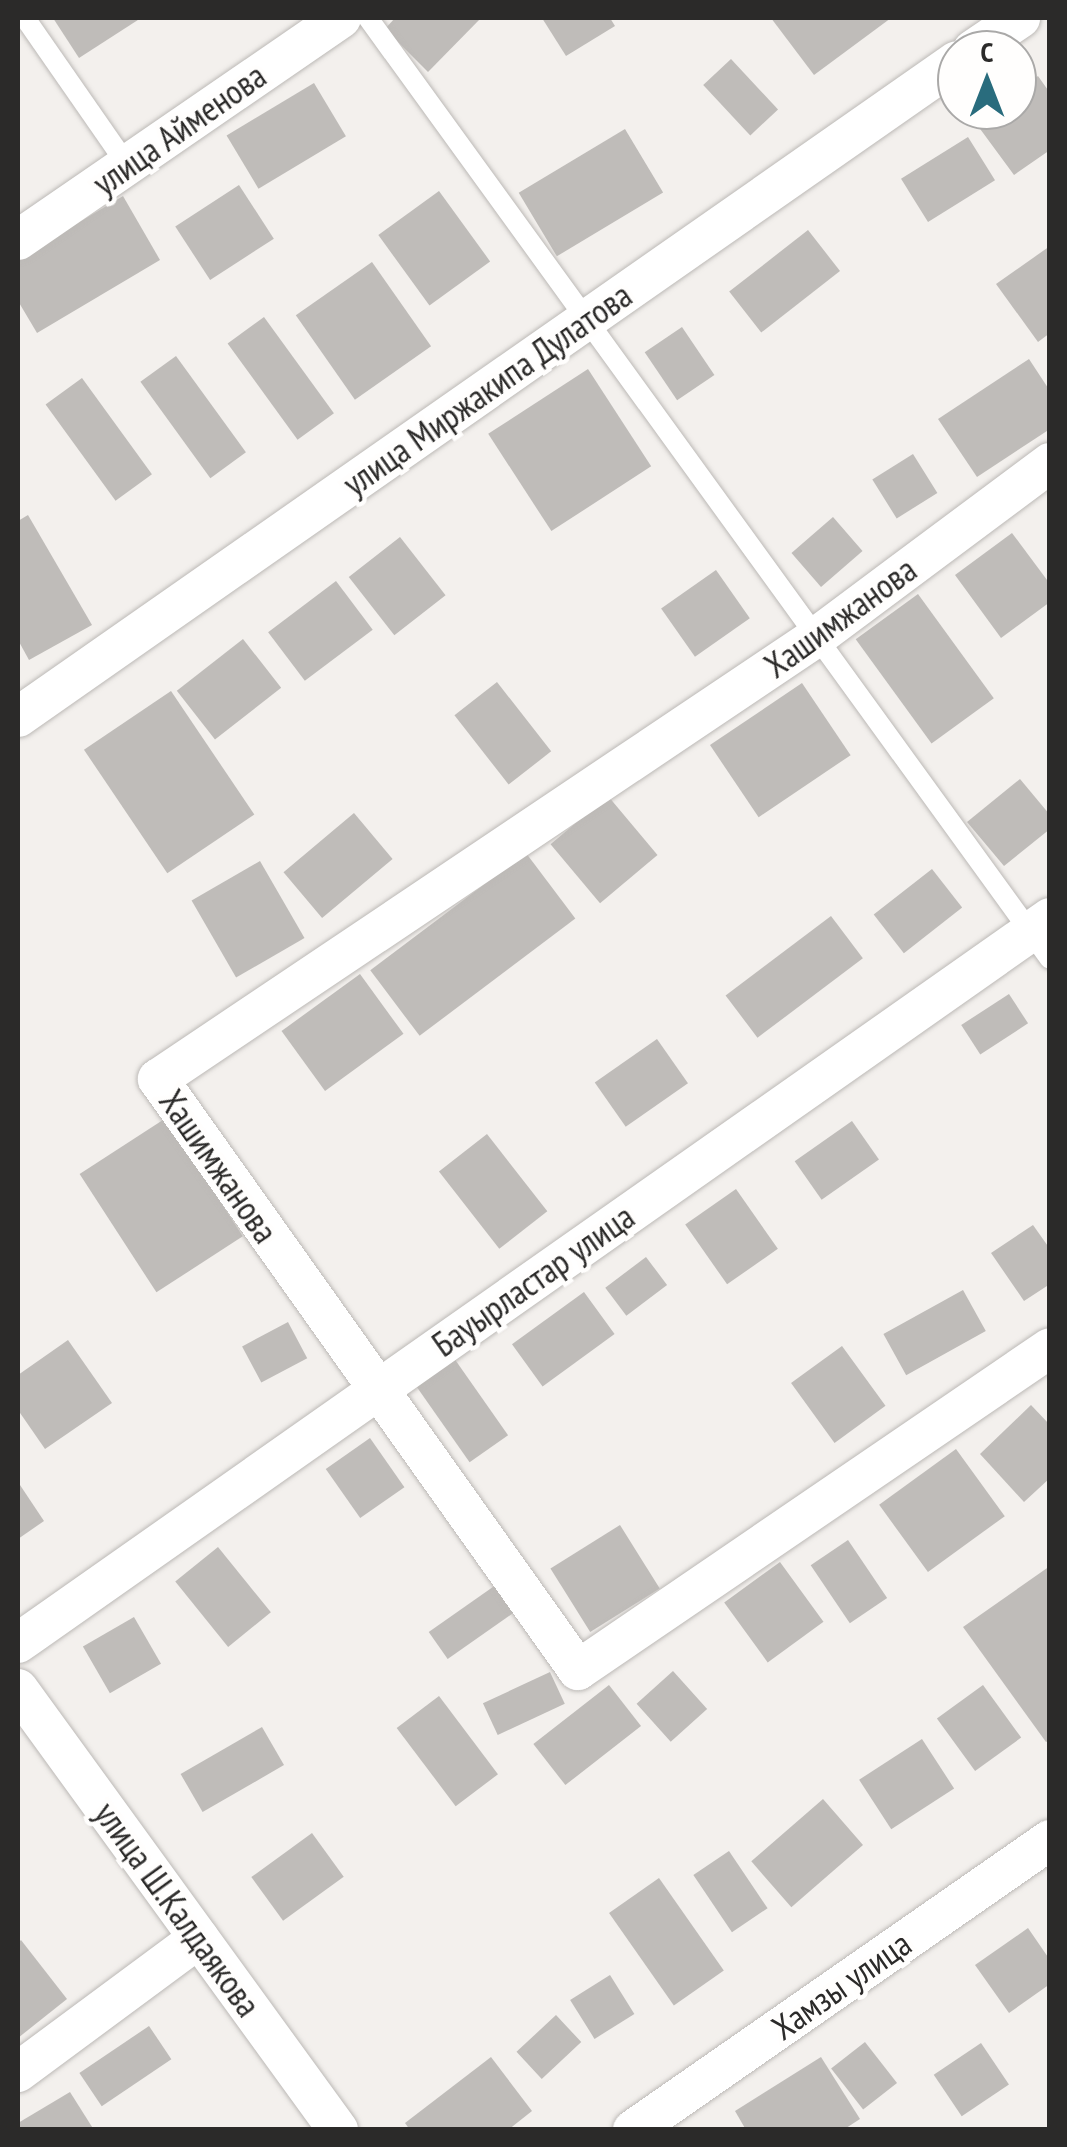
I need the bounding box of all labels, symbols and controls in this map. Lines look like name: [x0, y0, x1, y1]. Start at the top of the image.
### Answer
north arrow: [937, 30, 1037, 130]
text: С: [981, 33, 993, 70]
street label: улица Айменова: [84, 54, 274, 204]
street label: улица Миржакипа Дулатова: [334, 273, 640, 505]
street label: Хашимжанова: [756, 548, 924, 686]
street label: Хашимжанова: [151, 1081, 287, 1251]
street label: Бауырластар улица: [424, 1195, 642, 1365]
street label: улица Ш.Калдаякова: [86, 1794, 270, 2024]
street label: Хамзы улица: [763, 1922, 919, 2048]

